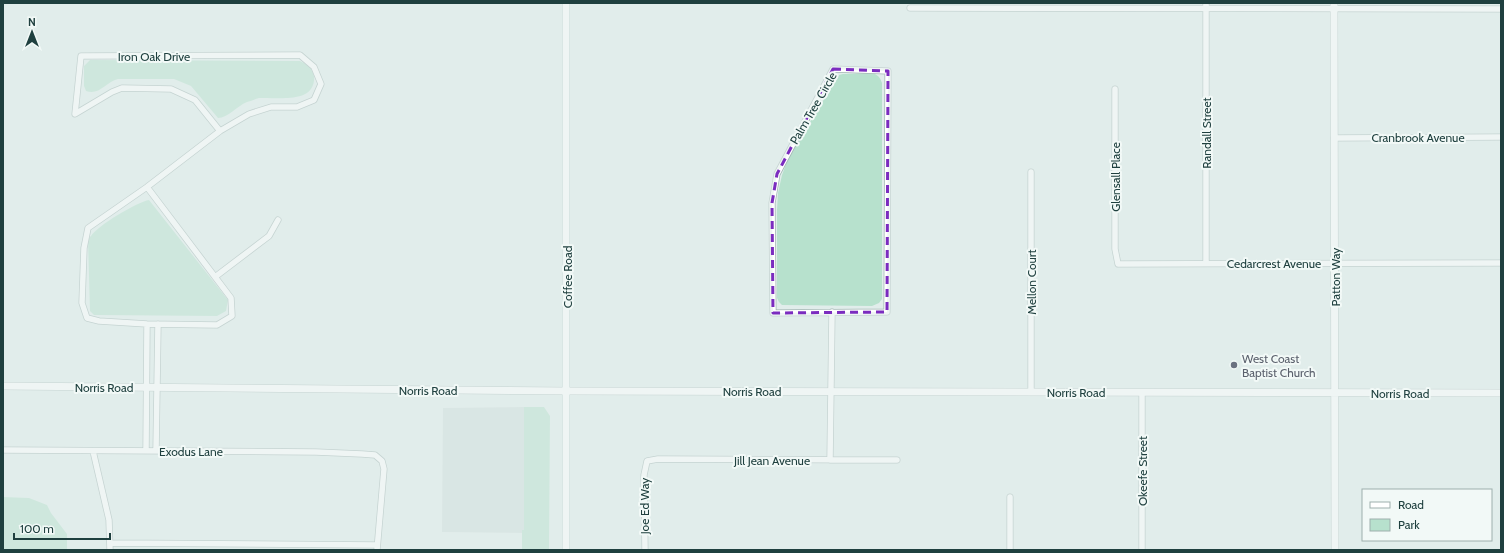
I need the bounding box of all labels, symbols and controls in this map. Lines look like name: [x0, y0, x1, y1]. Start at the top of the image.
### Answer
north arrow: [12, 12, 52, 52]
text: N: [28, 15, 36, 29]
street label: Iron Oak Drive: [118, 49, 190, 64]
street label: Palm Tree Circle: [786, 69, 840, 147]
street label: Randall Street: [1199, 97, 1214, 169]
street label: Cranbrook Avenue: [1371, 130, 1465, 145]
street label: Glensall Place: [1108, 142, 1123, 212]
street label: Coffee Road: [560, 246, 575, 308]
street label: Patton Way: [1328, 248, 1343, 306]
street label: Mellon Court: [1024, 249, 1039, 315]
street label: Cedarcrest Avenue: [1227, 256, 1321, 271]
place label: West Coast Baptist Church: [1242, 351, 1316, 380]
marker: West Coast Baptist Church: [1229, 360, 1239, 370]
street label: Norris Road: [75, 380, 133, 395]
street label: Norris Road: [399, 383, 457, 398]
street label: Norris Road: [723, 384, 781, 399]
street label: Norris Road: [1047, 385, 1105, 400]
street label: Norris Road: [1371, 386, 1429, 401]
street label: Okeefe Street: [1135, 436, 1150, 506]
street label: Exodus Lane: [159, 444, 223, 459]
street label: Jill Jean Avenue: [733, 453, 810, 468]
street label: Joe Ed Way: [637, 478, 652, 535]
legend: [1362, 489, 1492, 541]
text: Road: [1398, 497, 1424, 512]
scale bar: [14, 515, 110, 541]
text: Park: [1398, 517, 1420, 532]
text: 100 m: [20, 521, 54, 536]

